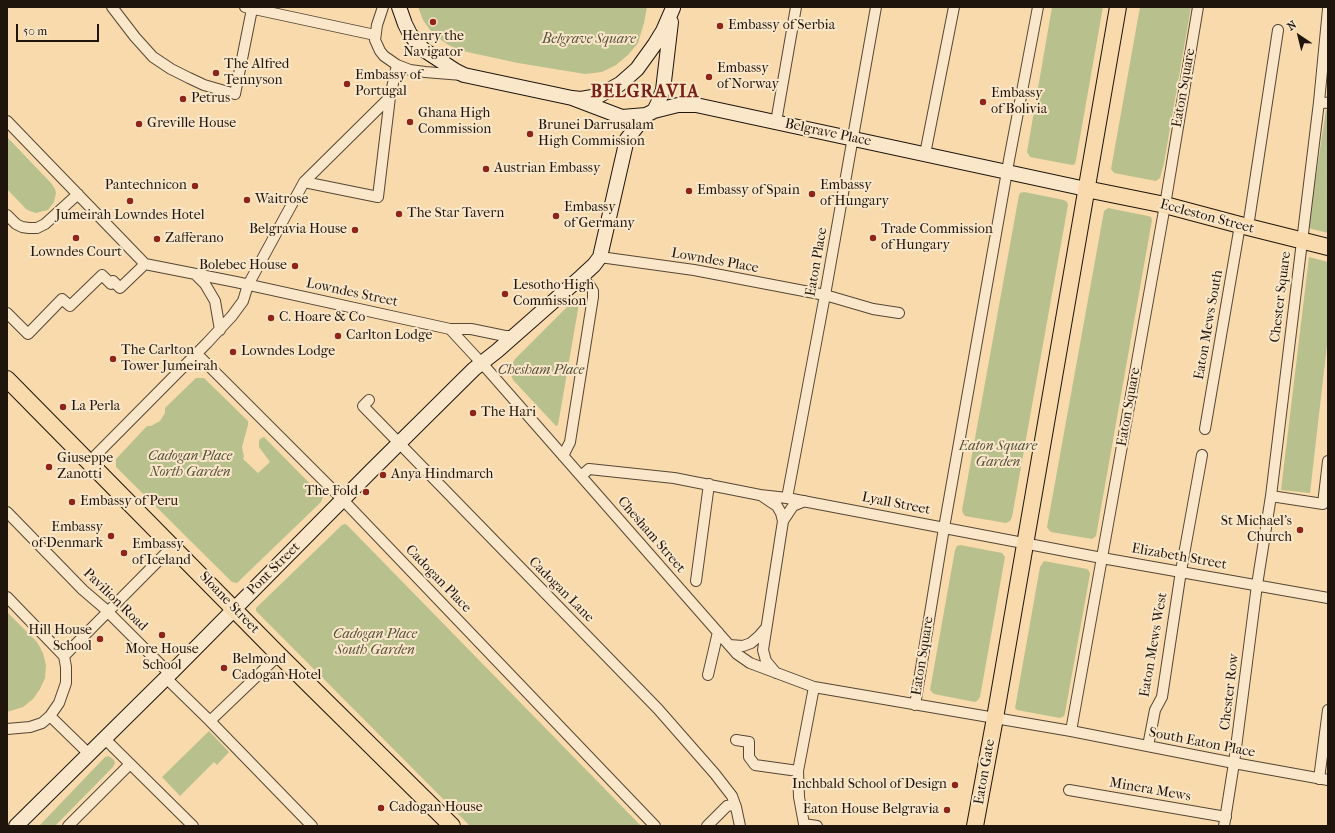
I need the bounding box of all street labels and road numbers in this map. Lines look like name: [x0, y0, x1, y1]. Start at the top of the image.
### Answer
street label: Eaton Square: [1169, 47, 1199, 129]
street label: Belgrave Place: [783, 116, 873, 150]
street label: Eccleston Street: [1158, 196, 1256, 238]
street label: Eaton Place: [803, 226, 831, 298]
street label: Lowndes Place: [670, 245, 760, 277]
street label: Chester Square: [1267, 250, 1295, 344]
street label: Eaton Mews South: [1191, 269, 1227, 381]
street label: Lowndes Street: [305, 275, 399, 311]
street label: Eaton Square: [1114, 366, 1144, 448]
street label: Lyall Street: [860, 489, 932, 519]
street label: Chesham Street: [613, 494, 689, 576]
street label: Pont Street: [244, 539, 304, 599]
street label: Elizabeth Street: [1130, 540, 1228, 574]
street label: Cadogan Place: [402, 542, 474, 616]
street label: Cadogan Lane: [525, 554, 597, 626]
street label: Pavilion Road: [79, 565, 151, 635]
street label: Sloane Street: [195, 569, 263, 637]
street label: Eaton Mews West: [1137, 591, 1171, 699]
street label: Eaton Square: [908, 615, 938, 697]
street label: Chester Row: [1217, 653, 1243, 731]
street label: South Eaton Place: [1147, 724, 1257, 762]
street label: Eaton Gate: [971, 738, 999, 806]
street label: Minera Mews: [1108, 775, 1192, 805]

